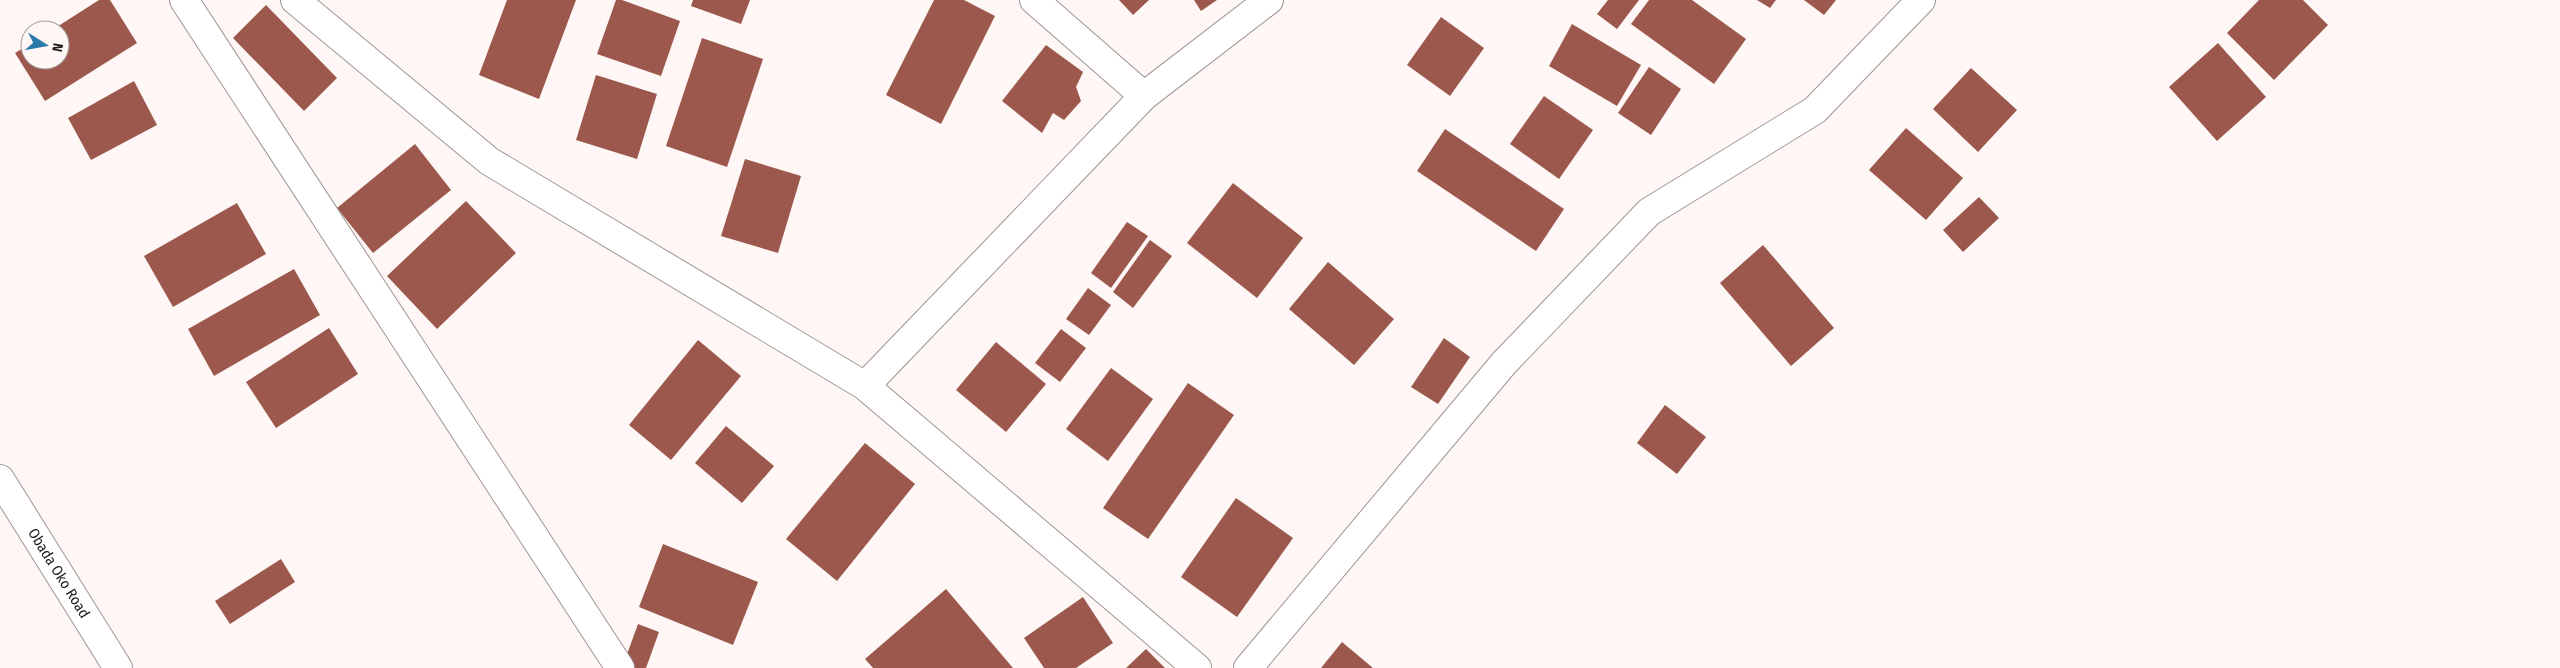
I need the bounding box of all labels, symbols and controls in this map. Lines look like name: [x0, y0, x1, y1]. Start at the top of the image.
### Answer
north arrow: [20, 20, 70, 70]
text: N: [48, 42, 66, 53]
street label: Obada Oko Road: [24, 525, 94, 621]

